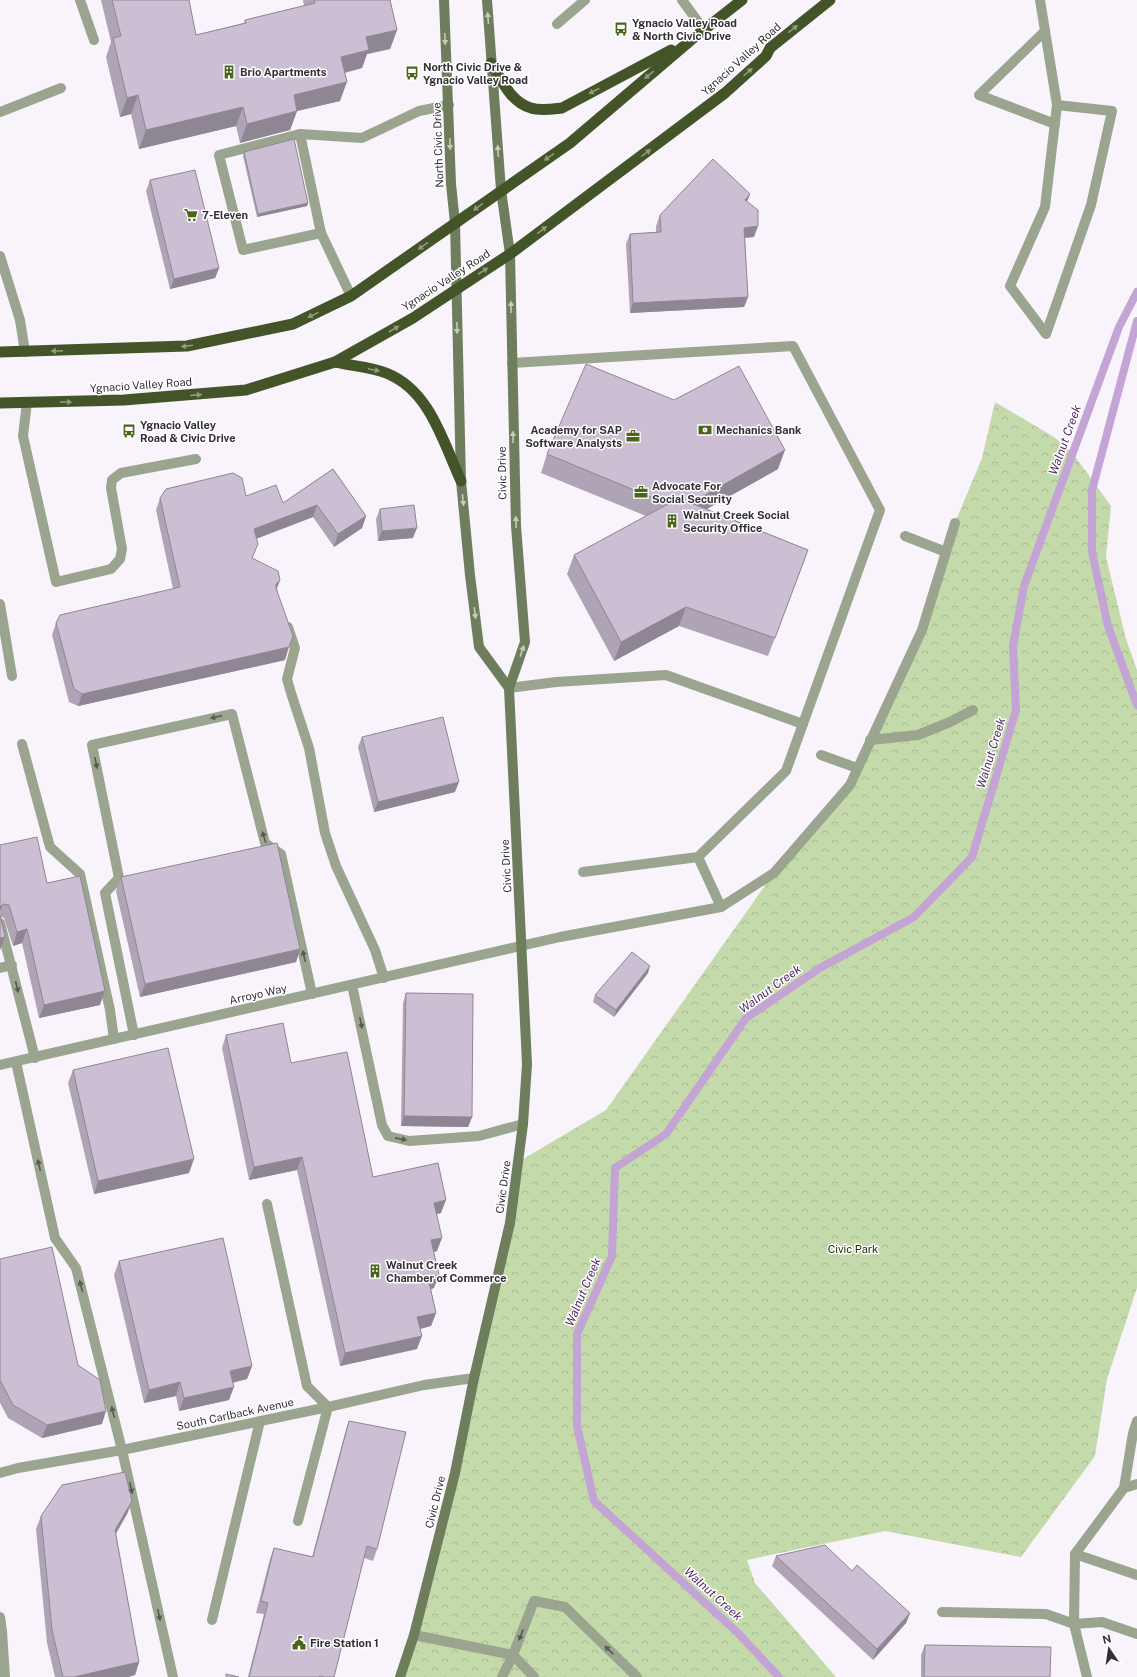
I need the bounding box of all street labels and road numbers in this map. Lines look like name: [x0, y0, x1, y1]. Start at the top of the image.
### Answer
street label: Ygnacio Valley Road: [699, 20, 783, 98]
street label: North Civic Drive: [431, 102, 445, 188]
street label: Ygnacio Valley Road: [400, 247, 492, 313]
street label: Ygnacio Valley Road: [90, 375, 192, 395]
street label: Civic Drive: [496, 446, 508, 500]
street label: Civic Drive: [499, 839, 513, 893]
street label: Arroyo Way: [228, 982, 288, 1006]
street label: Civic Drive: [493, 1160, 513, 1214]
street label: South Carlback Avenue: [175, 1396, 295, 1432]
street label: Civic Drive: [423, 1475, 447, 1529]

